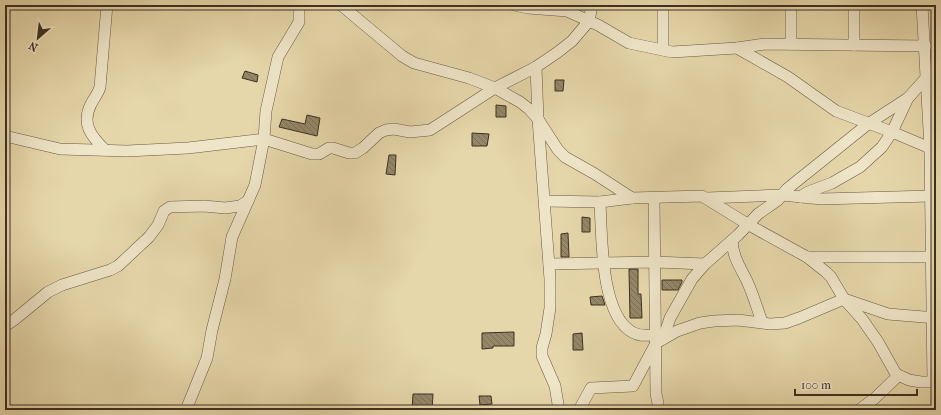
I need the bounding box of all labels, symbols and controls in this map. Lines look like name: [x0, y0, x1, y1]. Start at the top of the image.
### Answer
north arrow: [18, 18, 58, 58]
text: N: [26, 38, 40, 54]
scale bar: [795, 371, 917, 397]
text: 100 m: [801, 378, 831, 392]

